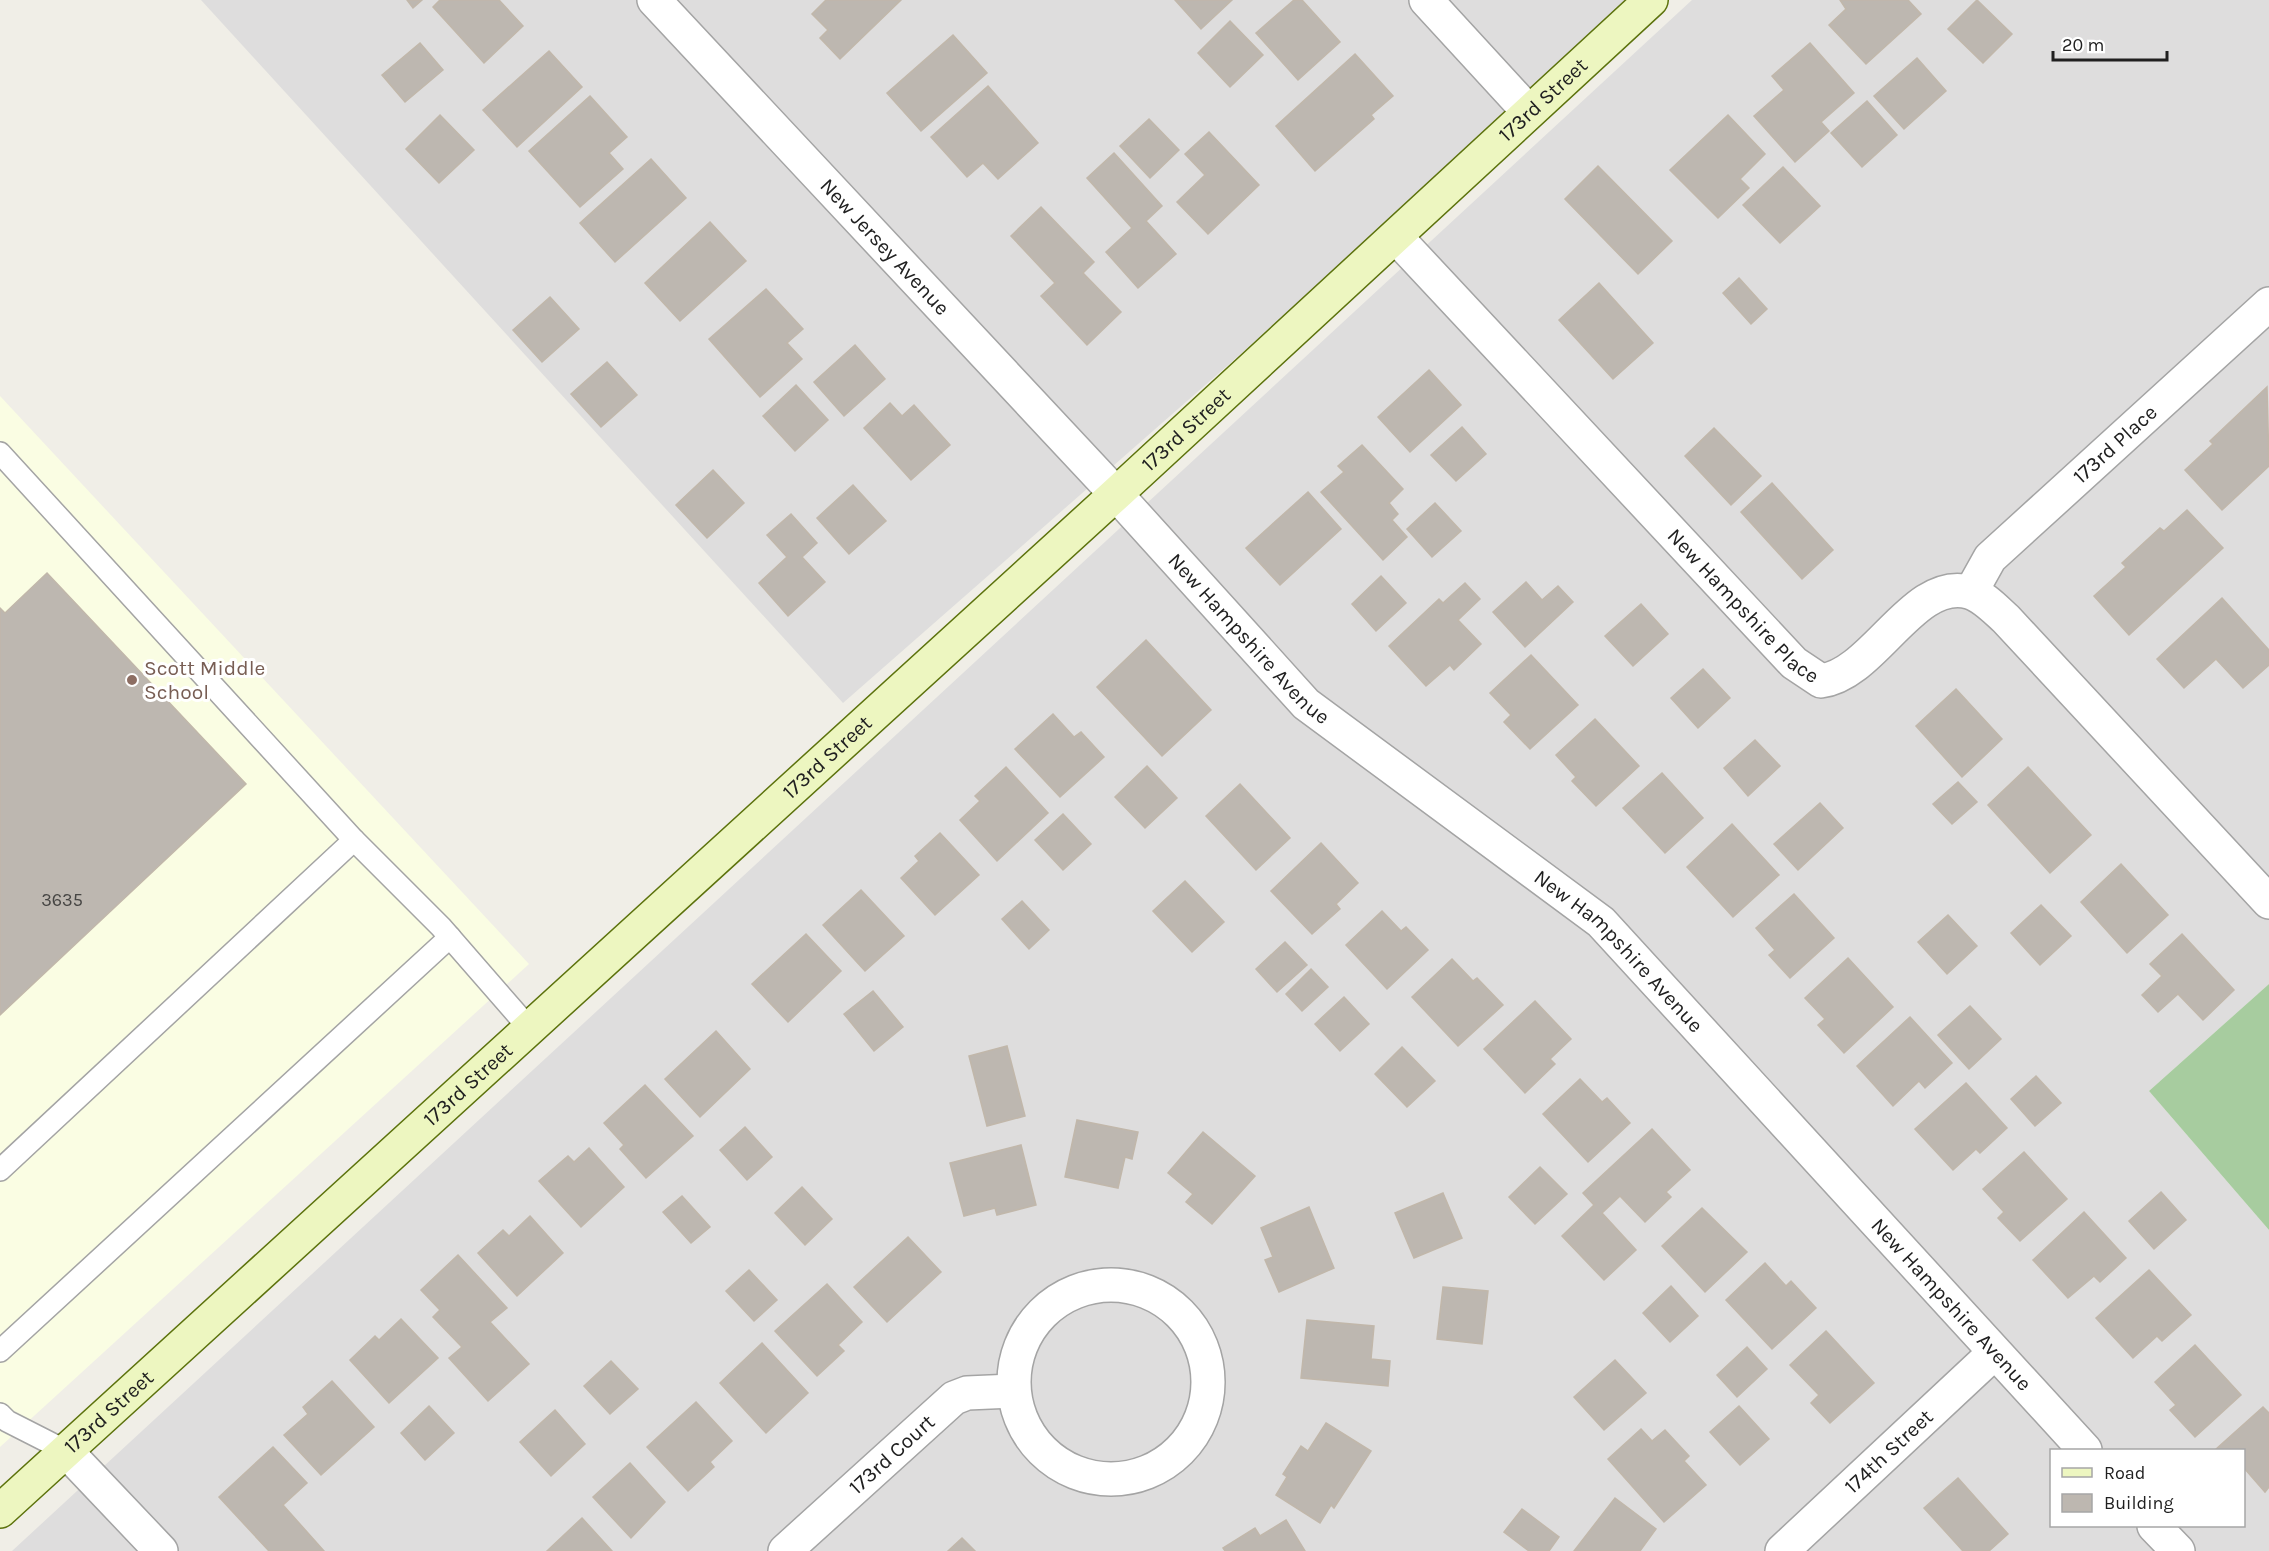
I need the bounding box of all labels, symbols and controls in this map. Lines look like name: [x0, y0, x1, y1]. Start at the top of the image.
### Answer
scale bar: [2053, 24, 2167, 62]
text: 20 m: [2062, 34, 2104, 56]
street label: 173rd Street: [1494, 53, 1592, 147]
street label: New Jersey Avenue: [815, 174, 954, 320]
street label: 173rd Street: [1137, 383, 1235, 476]
street label: 173rd Place: [2068, 400, 2162, 488]
street label: New Hampshire Place: [1663, 524, 1824, 688]
street label: New Hampshire Avenue: [1163, 548, 1334, 729]
place label: Scott Middle School: [144, 656, 265, 704]
marker: Scott Middle School: [125, 673, 139, 687]
street label: 173rd Street: [778, 711, 877, 804]
street label: New Hampshire Avenue: [1529, 865, 1708, 1037]
house number: 3635: [41, 889, 83, 911]
street label: 173rd Street: [418, 1038, 517, 1131]
street label: New Hampshire Avenue: [1866, 1213, 2036, 1396]
street label: 173rd Street: [59, 1365, 158, 1459]
street label: 174th Street: [1840, 1404, 1938, 1498]
street label: 173rd Court: [844, 1410, 939, 1499]
legend: [2050, 1449, 2245, 1527]
text: Road: [2104, 1462, 2145, 1484]
text: Building: [2104, 1492, 2174, 1514]

